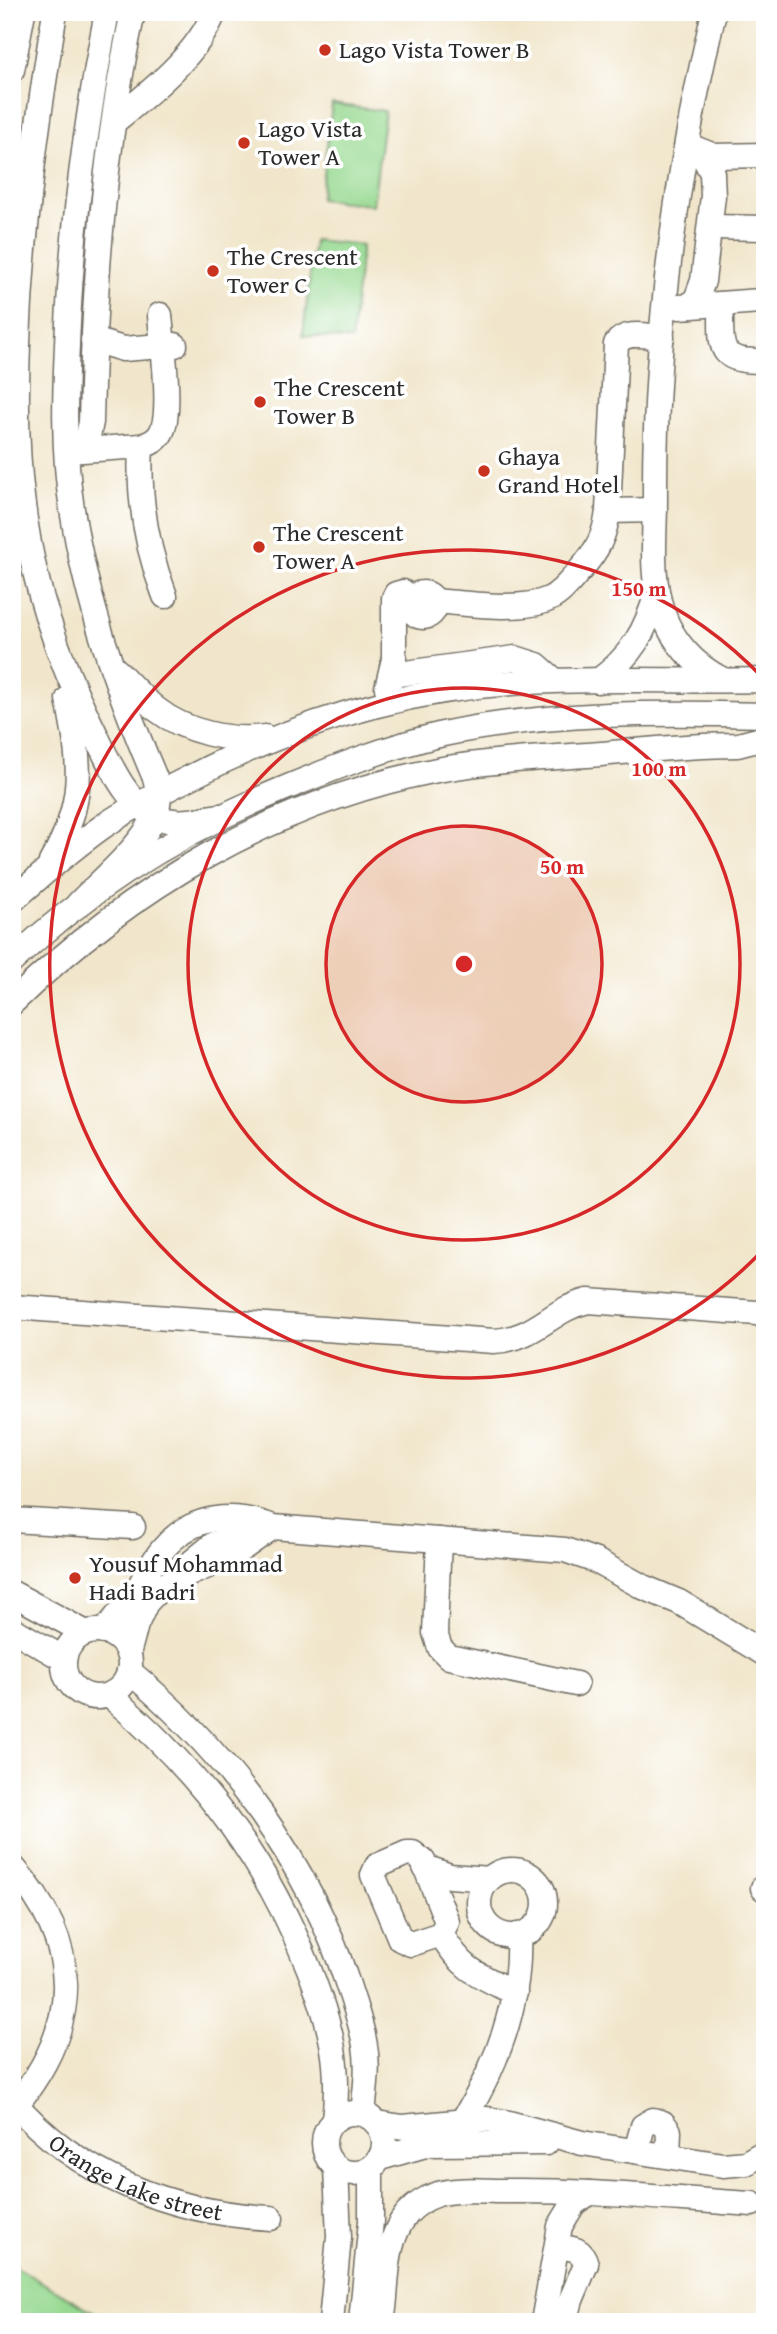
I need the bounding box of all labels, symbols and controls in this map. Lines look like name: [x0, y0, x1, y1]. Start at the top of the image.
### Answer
place label: Lago Vista Tower B: [339, 32, 530, 67]
marker: Lago Vista Tower B: [317, 42, 333, 58]
place label: Lago Vista Tower A: [258, 111, 363, 174]
marker: Lago Vista Tower A: [236, 135, 252, 151]
place label: The Crescent Tower C: [227, 239, 358, 302]
marker: The Crescent Tower C: [205, 263, 221, 279]
place label: The Crescent Tower B: [274, 370, 405, 433]
marker: The Crescent Tower B: [252, 394, 268, 410]
place label: Ghaya Grand Hotel: [498, 439, 620, 502]
marker: Ghaya Grand Hotel: [476, 463, 492, 479]
place label: The Crescent Tower A: [273, 515, 404, 578]
marker: The Crescent Tower A: [251, 539, 267, 555]
text: 150 m: [611, 573, 667, 604]
text: 100 m: [631, 753, 687, 784]
text: 50 m: [540, 851, 584, 882]
centre of rings: [452, 952, 476, 976]
place label: Yousuf Mohammad Hadi Badri: [89, 1546, 283, 1609]
marker: Yousuf Mohammad Hadi Badri: [67, 1570, 83, 1586]
street label: Orange Lake street: [42, 2125, 226, 2230]

